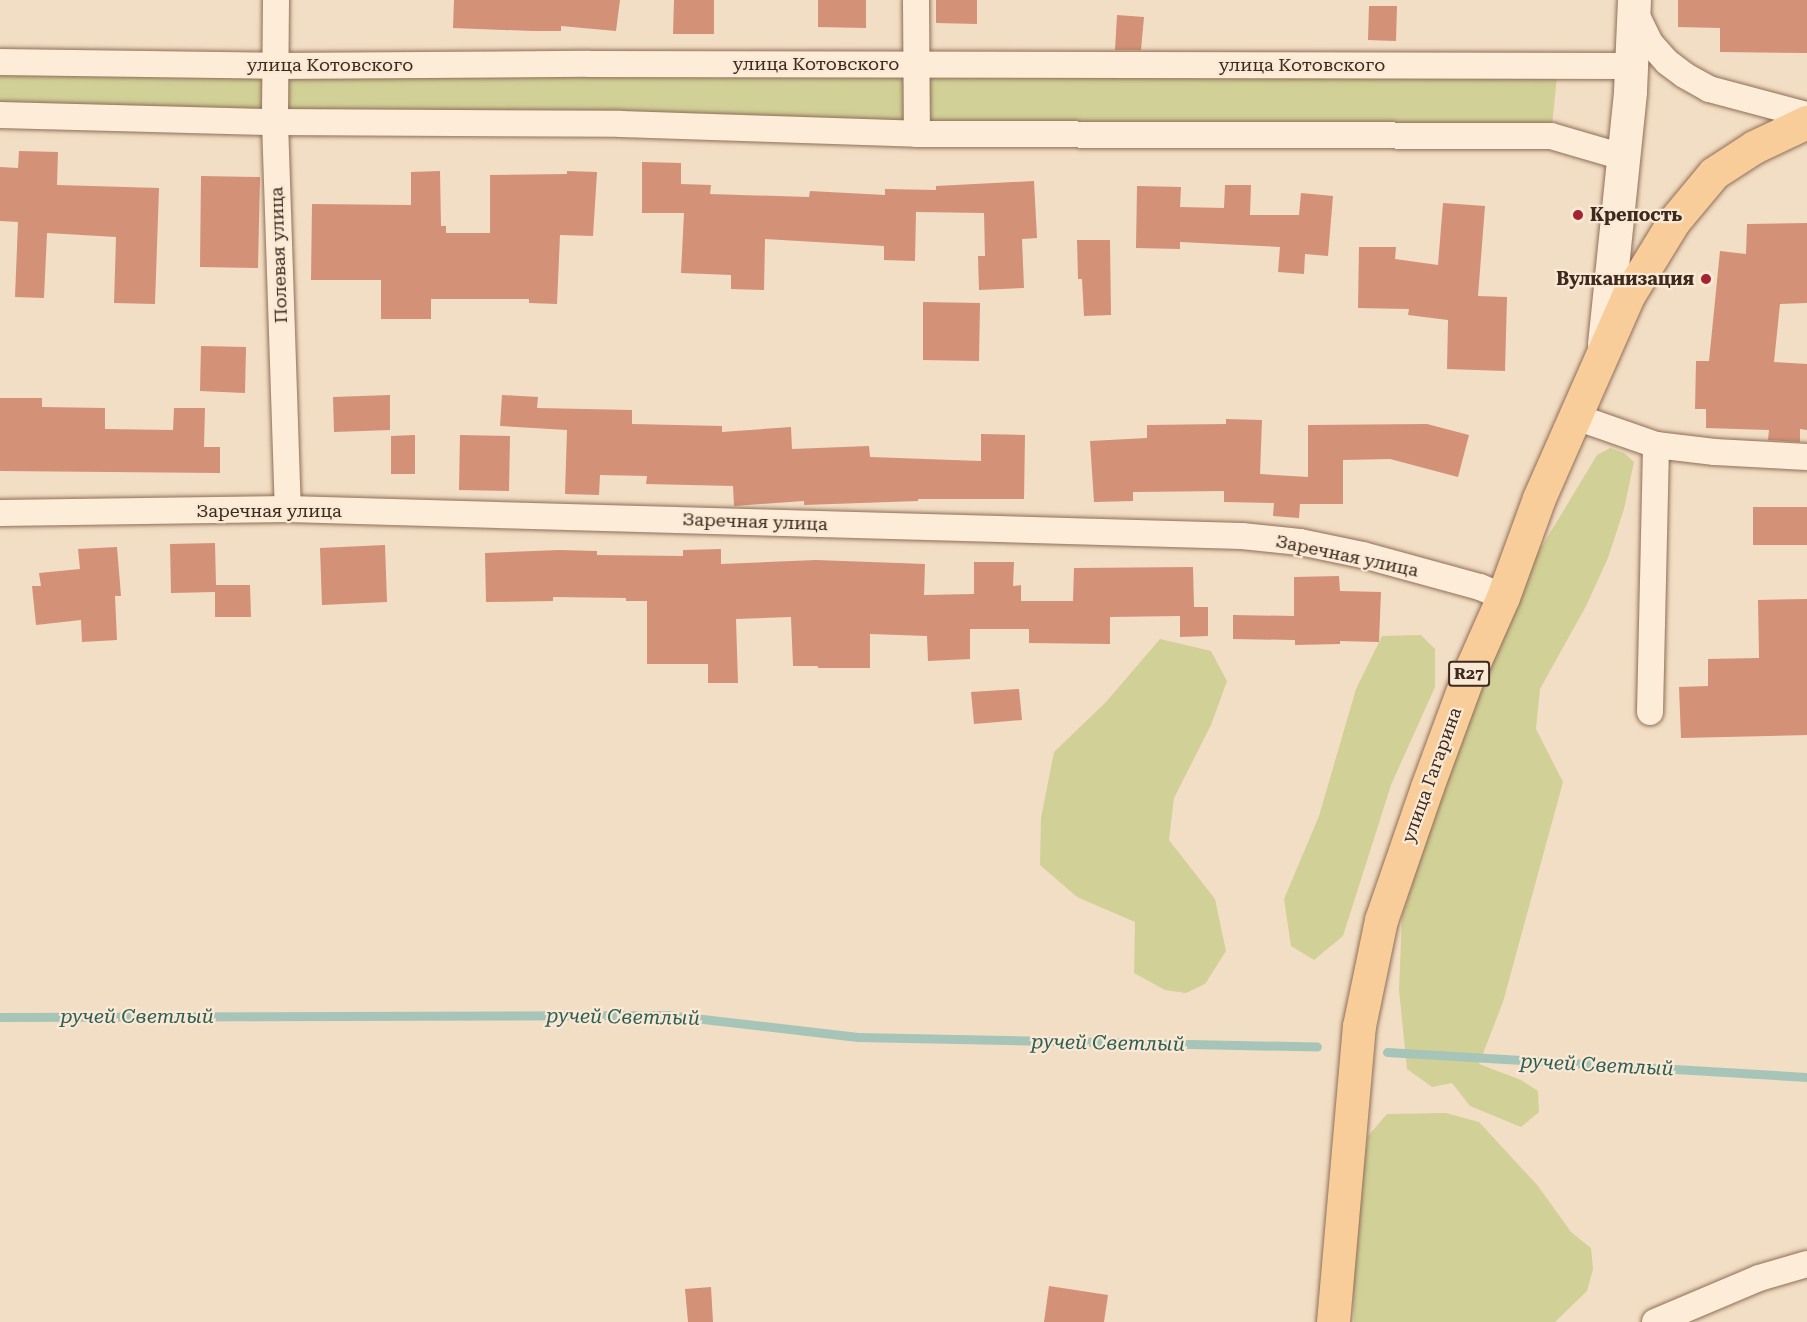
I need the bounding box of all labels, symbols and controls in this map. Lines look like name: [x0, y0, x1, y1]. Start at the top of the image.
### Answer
street label: улица Котовского: [733, 53, 899, 75]
street label: улица Котовского: [247, 54, 413, 76]
street label: улица Котовского: [1219, 54, 1385, 76]
street label: Полевая улица: [266, 186, 292, 324]
place label: Крепость: [1590, 204, 1682, 226]
marker: Крепость: [1571, 208, 1585, 222]
place label: Вулканизация: [1556, 268, 1694, 290]
marker: Вулканизация: [1699, 272, 1713, 286]
street label: Заречная улица: [196, 500, 342, 522]
street label: Заречная улица: [682, 509, 828, 535]
street label: Заречная улица: [1274, 530, 1420, 582]
road number: R27: [1448, 661, 1490, 687]
street label: улица Гагарина: [1397, 704, 1467, 846]
water label: ручей Светлый: [60, 1004, 214, 1028]
water label: ручей Светлый: [546, 1004, 700, 1030]
water label: ручей Светлый: [1031, 1030, 1185, 1056]
water label: ручей Светлый: [1520, 1049, 1674, 1081]

